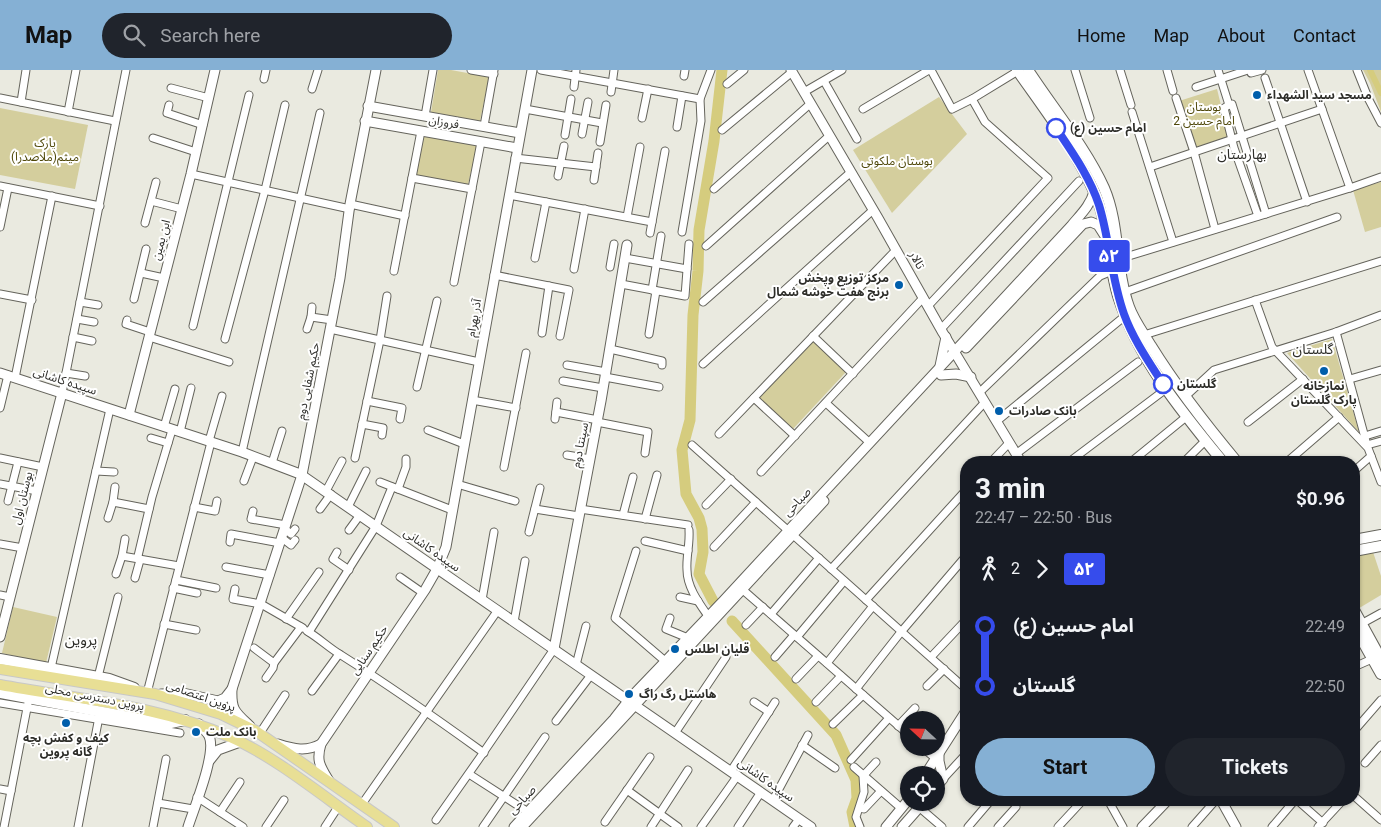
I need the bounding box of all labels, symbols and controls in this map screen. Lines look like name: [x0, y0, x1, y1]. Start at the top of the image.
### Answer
search box: [102, 13, 452, 58]
text: Map: [25, 21, 72, 49]
icon: search: [120, 21, 148, 49]
text: Search here: [160, 24, 260, 47]
text: Home: [1077, 25, 1126, 46]
text: Map: [1154, 25, 1189, 46]
text: About: [1217, 25, 1265, 46]
text: Contact: [1293, 25, 1356, 46]
place label: مسجد سید الشهداء: [1267, 88, 1372, 102]
marker: مسجد سید الشهداء: [1251, 89, 1263, 101]
park label: بوستان امام حسین 2: [1173, 100, 1235, 130]
street label: فروزان: [428, 112, 460, 132]
marker: امام حسین (ع): [1046, 118, 1066, 138]
place label: امام حسین (ع): [1070, 121, 1146, 137]
park label: پارک میثم(ملاصدرا): [11, 136, 79, 166]
district label: بهارستان: [1217, 146, 1267, 163]
park label: بوستان ملکوتی: [861, 154, 933, 168]
street label: ابن یمین: [149, 218, 173, 262]
line badge: ۵۲: [1086, 240, 1132, 272]
text: ۵۲: [1099, 245, 1119, 266]
street label: تالار: [906, 248, 928, 272]
place label: مرکز توزیع وپخش برنج هفت خوشه شمال: [767, 271, 889, 301]
marker: مرکز توزیع وپخش برنج هفت خوشه شمال: [893, 279, 905, 291]
street label: آذر بهرام: [464, 297, 486, 338]
street label: حکیم شفایی دوم: [294, 341, 324, 421]
district label: گلستان: [1293, 341, 1334, 358]
street label: سپیده کاشانی: [31, 364, 99, 399]
marker: نمازخانه پارک گلستان: [1318, 365, 1330, 377]
marker: گلستان: [1153, 374, 1173, 394]
place label: گلستان: [1177, 377, 1217, 391]
place label: نمازخانه پارک گلستان: [1291, 379, 1357, 409]
place label: بانک صادرات: [1009, 404, 1077, 418]
marker: بانک صادرات: [993, 405, 1005, 417]
street label: سپنتا دوم: [569, 421, 593, 469]
street label: بوستان اول: [9, 470, 35, 526]
text: 3 min: [975, 472, 1045, 505]
street label: صباحی: [780, 485, 814, 519]
text: $0.96: [1296, 487, 1345, 510]
text: 22:47 – 22:50 · Bus: [975, 508, 1112, 527]
street label: سپیده کاشانی: [400, 525, 463, 576]
icon: walk: [975, 555, 1003, 583]
icon: forward: [1028, 555, 1056, 583]
text: ۵۲: [1074, 558, 1095, 579]
text: 2: [1011, 559, 1020, 578]
text: امام حسین (ع): [1013, 614, 1134, 637]
text: 22:49: [1305, 617, 1345, 636]
street label: حکیم سنایی: [347, 623, 392, 679]
district label: پروین: [65, 631, 97, 650]
place label: قلیان اطلس: [685, 642, 749, 656]
marker: قلیان اطلس: [669, 643, 681, 655]
text: گلستان: [1013, 674, 1075, 697]
text: 22:50: [1305, 677, 1345, 696]
street label: پروین اعتصامی: [164, 678, 238, 715]
street label: پروین دسترسی محلی: [44, 681, 146, 715]
place label: هاستل رگ راگ: [639, 687, 717, 701]
marker: هاستل رگ راگ: [623, 688, 635, 700]
north arrow: [900, 711, 945, 756]
map controls: [900, 711, 945, 811]
marker: کیف و کفش بچه گانه پروین: [60, 717, 72, 729]
place label: بانک ملت: [206, 725, 257, 739]
marker: بانک ملت: [190, 726, 202, 738]
place label: کیف و کفش بچه گانه پروین: [23, 731, 110, 761]
button: Start: [975, 738, 1155, 796]
button: Tickets: [1165, 738, 1345, 796]
street label: سپیده کاشانی: [734, 755, 797, 806]
button: locate: [900, 766, 945, 811]
street label: صباحی: [505, 783, 539, 817]

